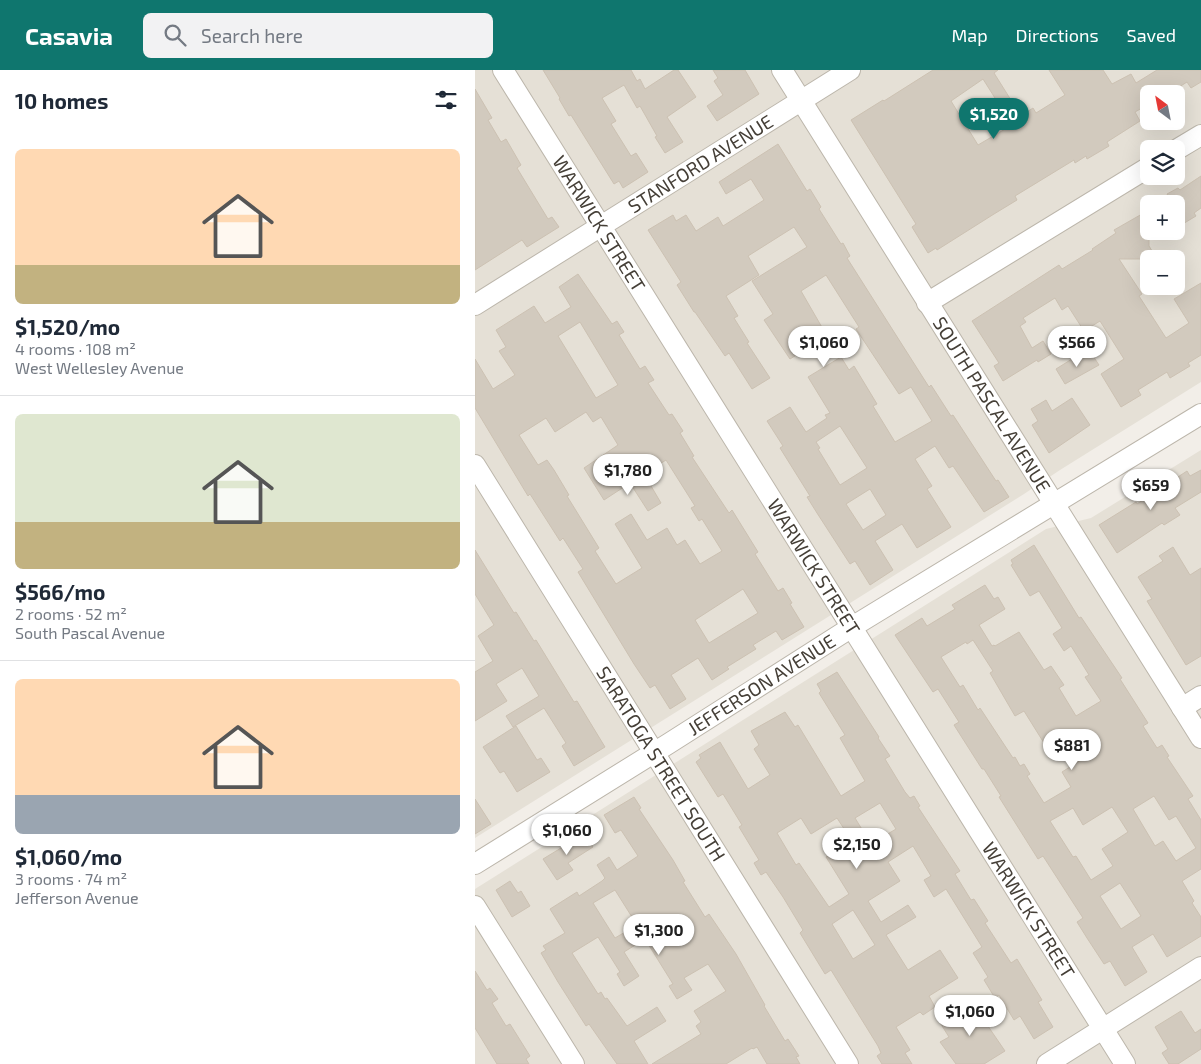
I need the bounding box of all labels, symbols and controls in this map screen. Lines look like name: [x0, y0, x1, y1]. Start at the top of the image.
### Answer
search box: [143, 13, 493, 58]
text: Casavia: [25, 21, 113, 50]
icon: search: [161, 21, 189, 49]
text: Search here: [201, 24, 303, 47]
text: Map: [951, 24, 988, 46]
text: Directions: [1016, 24, 1099, 46]
text: Saved: [1127, 24, 1176, 46]
north arrow: [1140, 85, 1185, 130]
map controls: [1140, 85, 1185, 295]
icon: filters: [432, 86, 460, 114]
text: 10 homes: [15, 88, 108, 113]
pin: $1,520: [953, 98, 1035, 140]
text: $1,520: [970, 104, 1018, 123]
street label: STANFORD AVENUE: [623, 109, 777, 217]
button: layers: [1140, 140, 1185, 185]
street label: WARWICK STREET: [548, 151, 651, 295]
icon: home: [193, 181, 283, 271]
button: +: [1140, 195, 1185, 240]
button: −: [1140, 250, 1185, 295]
street label: SOUTH PASCAL AVENUE: [929, 312, 1056, 496]
text: $1,520/mo: [15, 314, 120, 339]
pin: $1,060: [783, 326, 865, 368]
pin: $566: [1047, 326, 1107, 368]
text: $1,060: [799, 332, 849, 351]
text: $566: [1059, 332, 1096, 351]
text: 4 rooms · 108 m²: [15, 339, 136, 358]
text: West Wellesley Avenue: [15, 358, 184, 377]
icon: home: [193, 447, 283, 537]
pin: $1,780: [587, 454, 669, 496]
text: $1,780: [604, 460, 652, 479]
pin: $659: [1121, 468, 1181, 511]
text: $659: [1133, 475, 1170, 494]
street label: WARWICK STREET: [763, 494, 865, 639]
text: $566/mo: [15, 579, 105, 604]
text: 2 rooms · 52 m²: [15, 604, 127, 623]
text: South Pascal Avenue: [15, 623, 165, 642]
street label: JEFFERSON AVENUE: [683, 629, 839, 740]
street label: SARATOGA STREET SOUTH: [592, 662, 731, 865]
icon: home: [193, 712, 283, 802]
pin: $881: [1042, 728, 1102, 771]
text: $881: [1054, 735, 1090, 754]
pin: $1,060: [526, 814, 608, 856]
text: $1,060: [542, 820, 592, 839]
pin: $2,150: [816, 828, 898, 870]
text: $2,150: [833, 834, 881, 853]
street label: WARWICK STREET: [978, 838, 1080, 982]
text: $1,060/mo: [15, 844, 122, 869]
text: 3 rooms · 74 m²: [15, 869, 127, 888]
text: Jefferson Avenue: [15, 888, 139, 907]
pin: $1,300: [618, 914, 700, 956]
text: $1,300: [634, 920, 684, 939]
pin: $1,060: [929, 994, 1011, 1037]
text: $1,060: [945, 1001, 995, 1020]

